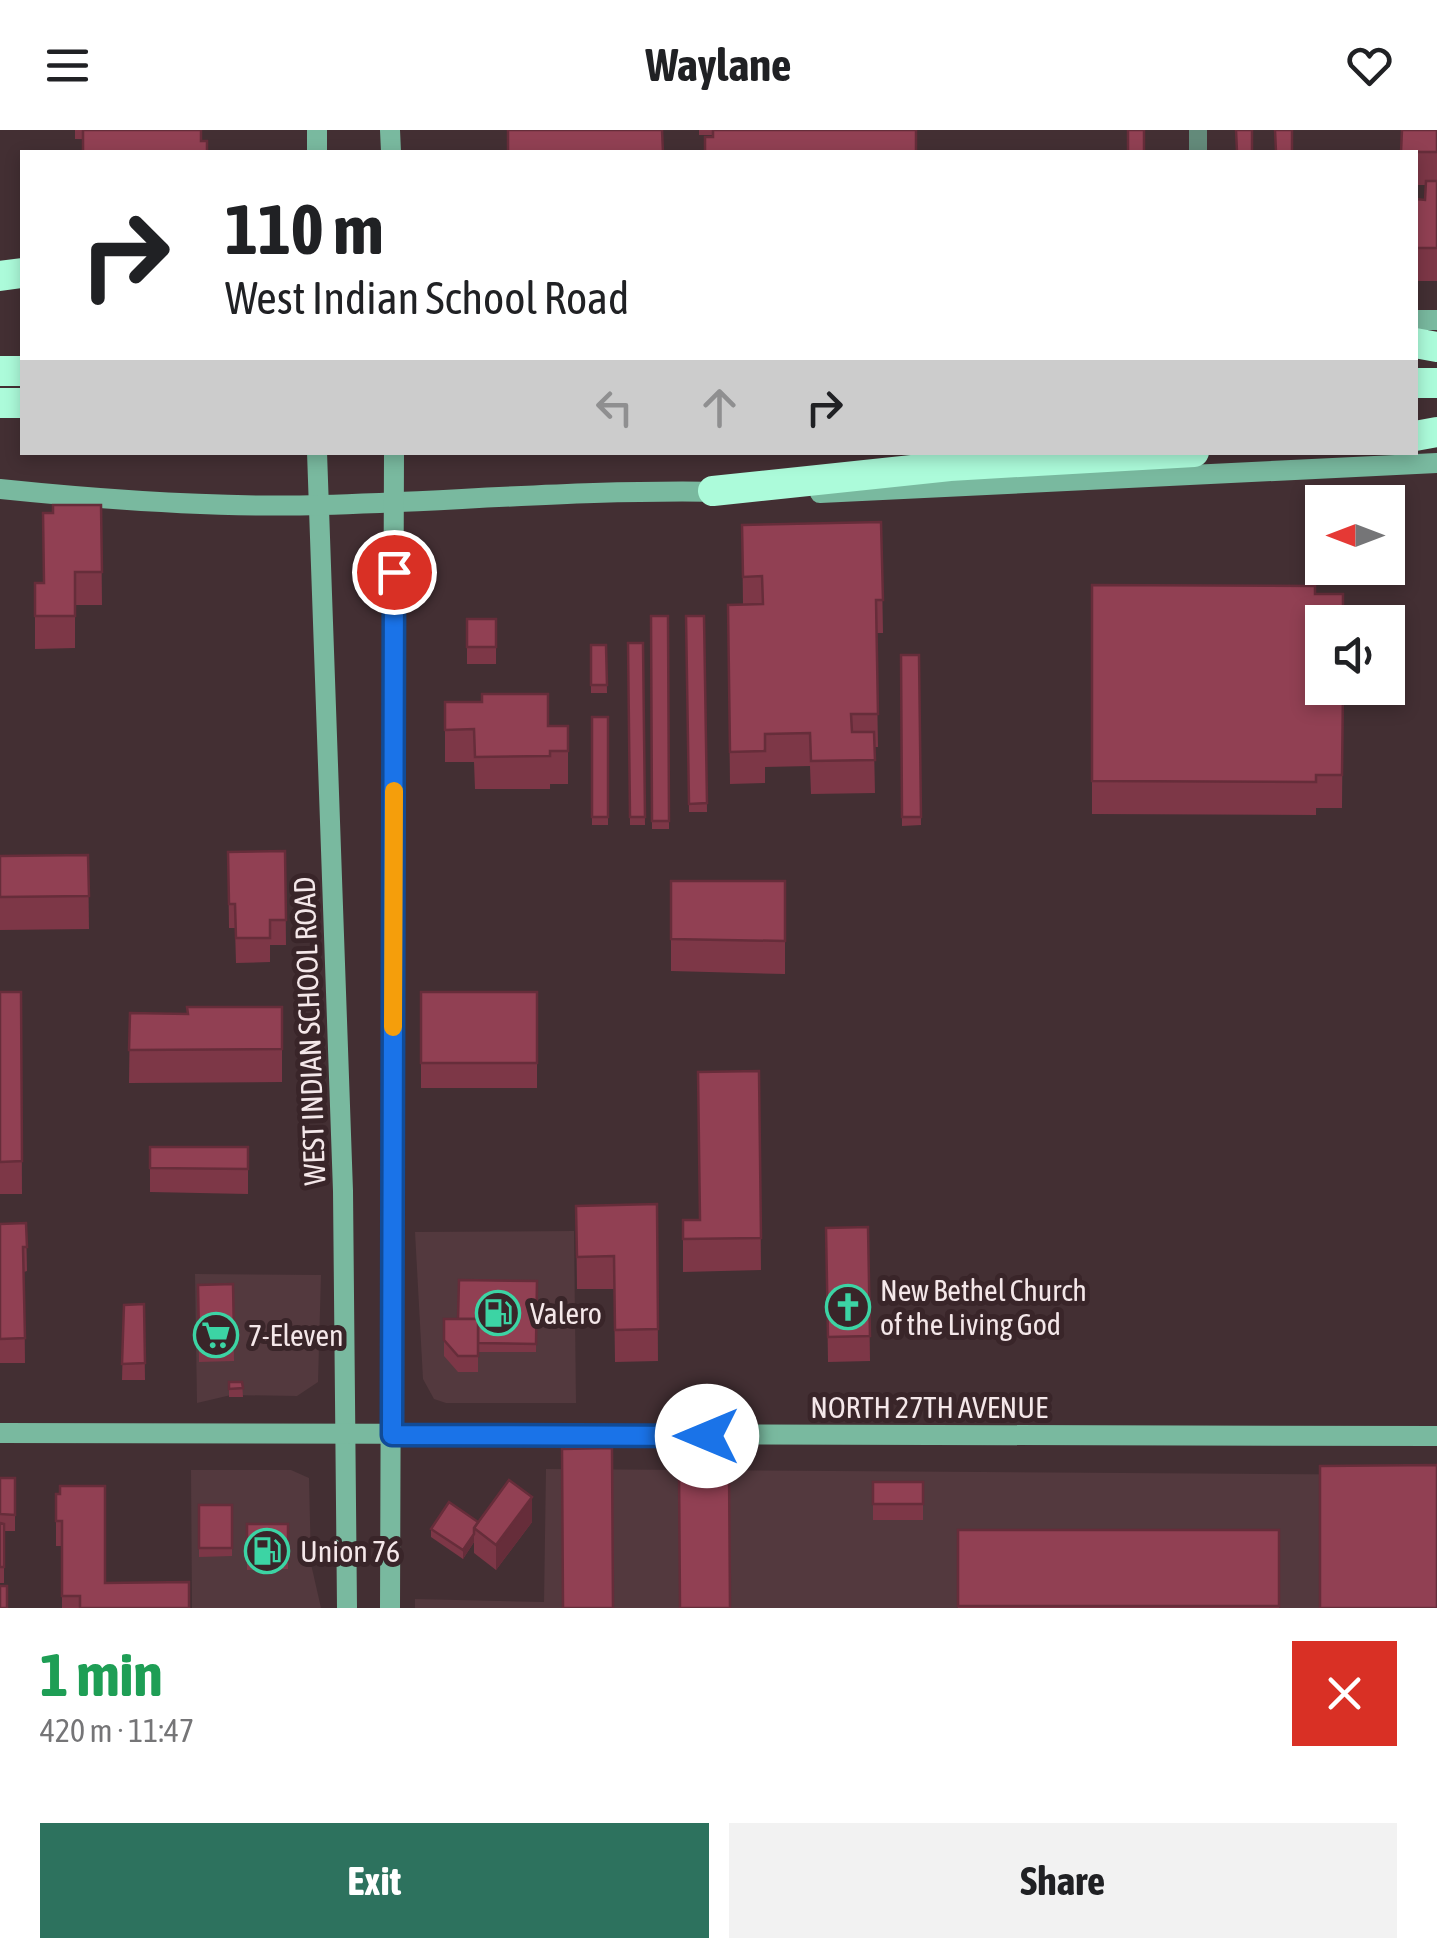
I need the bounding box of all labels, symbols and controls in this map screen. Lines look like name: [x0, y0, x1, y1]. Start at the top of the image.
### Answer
icon: menu: [40, 38, 95, 93]
icon: heart: [1342, 38, 1397, 93]
text: Waylane: [646, 39, 791, 91]
text: 110 m: [225, 189, 384, 269]
icon: right: [60, 190, 190, 320]
text: West Indian School Road: [225, 272, 629, 324]
icon: left: [587, 380, 642, 435]
icon: ahead: [692, 380, 747, 435]
icon: right: [797, 380, 852, 435]
north arrow: [1305, 485, 1405, 585]
map controls: [1305, 485, 1405, 705]
pin: [352, 530, 437, 615]
icon: arrive: [367, 545, 422, 600]
button: sound: [1305, 605, 1405, 705]
street label: WEST INDIAN SCHOOL ROAD: [287, 876, 331, 1186]
place label: New Bethel Church of the Living God: [880, 1273, 1087, 1341]
church icon: New Bethel Church of the Living God: [825, 1284, 871, 1330]
fuel station icon: Valero: [475, 1290, 521, 1336]
place label: Valero: [530, 1296, 602, 1330]
supermarket icon: 7-Eleven: [193, 1312, 239, 1358]
place label: 7-Eleven: [248, 1318, 344, 1352]
position arrow: [655, 1384, 759, 1488]
street label: NORTH 27TH AVENUE: [810, 1390, 1048, 1424]
fuel station icon: Union 76: [244, 1528, 290, 1574]
place label: Union 76: [300, 1534, 400, 1568]
text: 1 min: [40, 1640, 163, 1709]
button: close: [1292, 1641, 1397, 1746]
text: 420 m · 11:47: [40, 1712, 194, 1749]
button: Exit: [40, 1823, 709, 1938]
button: Share: [729, 1823, 1397, 1938]

